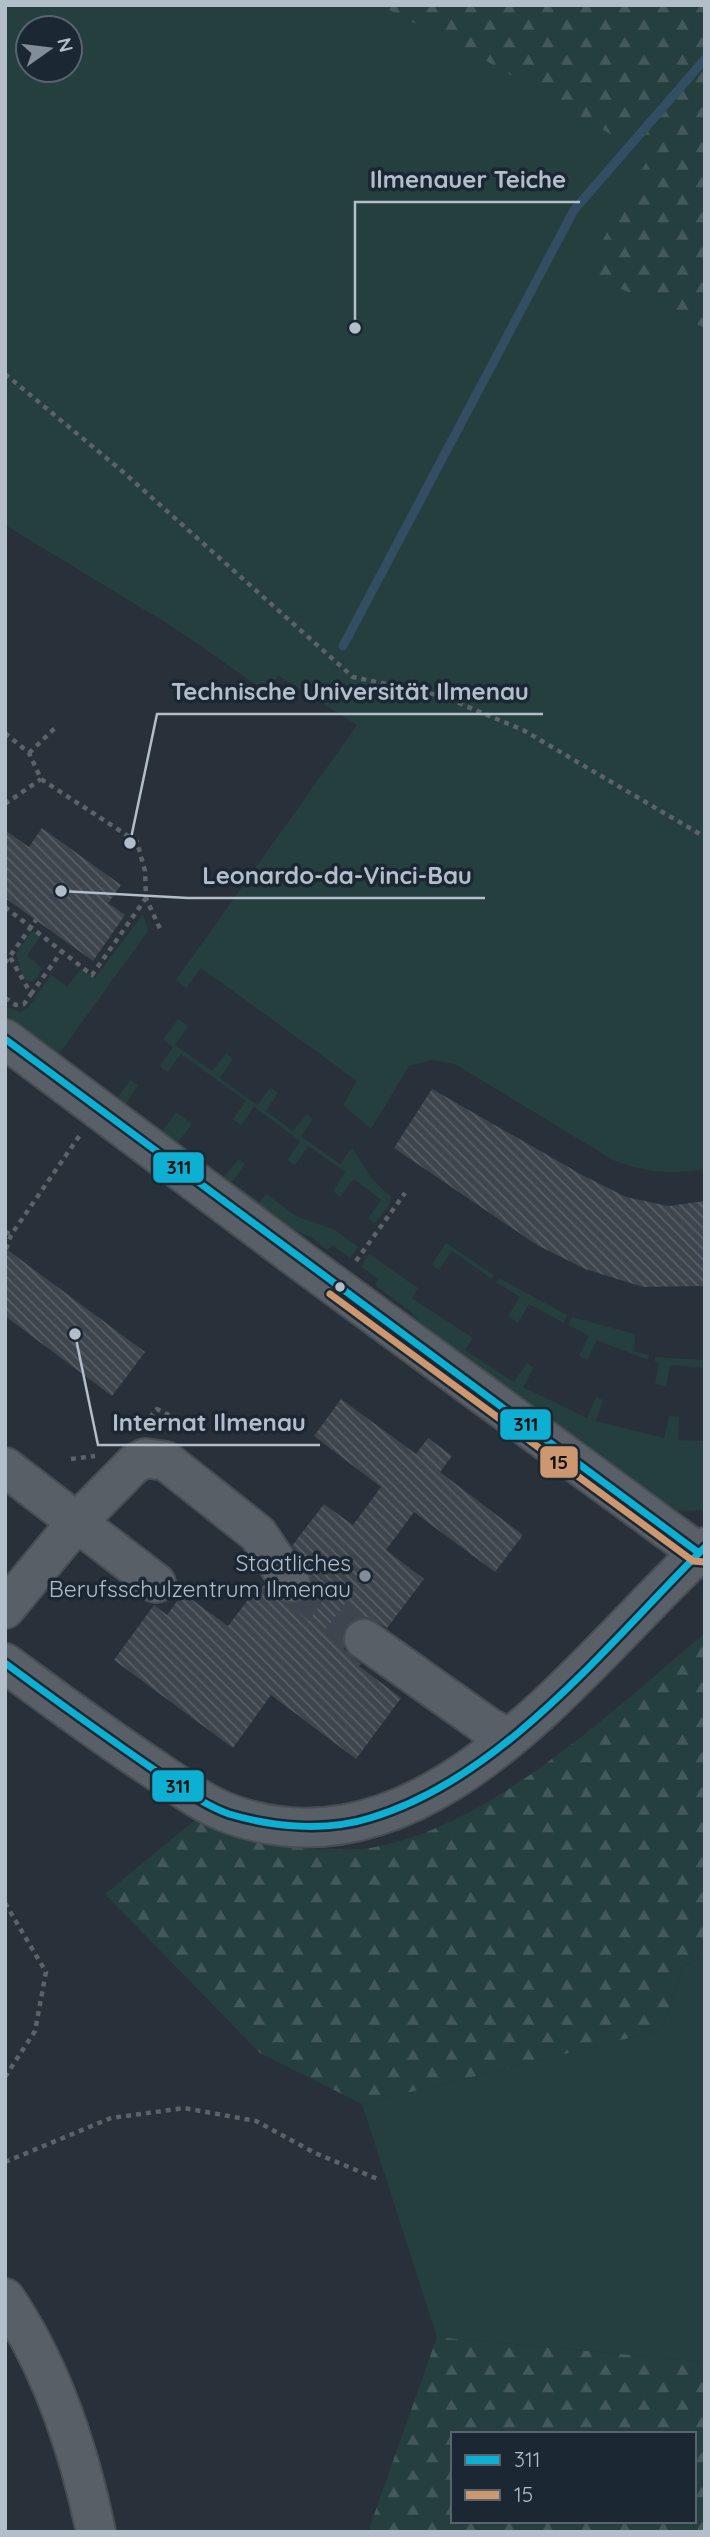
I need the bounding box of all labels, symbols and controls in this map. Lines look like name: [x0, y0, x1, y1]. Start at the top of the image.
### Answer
north arrow: [14, 14, 84, 84]
text: N: [52, 35, 79, 55]
callout: Ilmenauer Teiche: [355, 157, 580, 202]
text: Ilmenauer Teiche: [370, 164, 566, 194]
callout: Technische Universität Ilmenau: [157, 669, 543, 714]
text: Technische Universität Ilmenau: [171, 676, 529, 706]
callout: Leonardo-da-Vinci-Bau: [188, 853, 485, 898]
text: Leonardo-da-Vinci-Bau: [202, 860, 472, 890]
line badge: 311: [152, 1151, 205, 1184]
text: 311: [167, 1155, 192, 1179]
unlabelled marker: [333, 1280, 347, 1294]
callout: Internat Ilmenau: [98, 1400, 320, 1445]
text: Internat Ilmenau: [112, 1407, 306, 1437]
line badge: 311: [499, 1408, 552, 1441]
text: 311: [514, 1412, 539, 1436]
line badge: 15: [539, 1445, 579, 1479]
text: 15: [550, 1450, 568, 1474]
place label: Staatliches Berufsschulzentrum Ilmenau: [49, 1548, 351, 1603]
marker: Staatliches Berufsschulzentrum Ilmenau: [357, 1568, 373, 1584]
line badge: 311: [151, 1769, 205, 1803]
text: 311: [166, 1774, 191, 1798]
legend: [451, 2432, 696, 2523]
text: 311: [514, 2446, 541, 2472]
text: 15: [514, 2481, 533, 2507]

